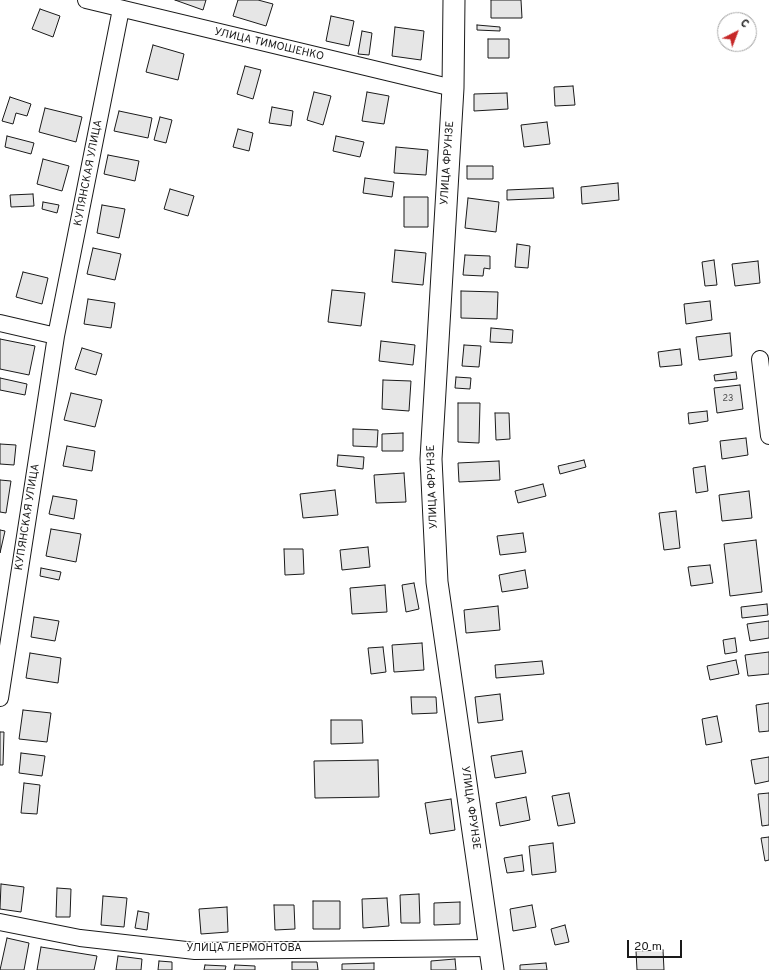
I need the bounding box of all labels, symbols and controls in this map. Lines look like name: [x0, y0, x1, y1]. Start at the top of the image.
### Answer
north arrow: [717, 12, 757, 52]
text: С: [737, 16, 752, 31]
street label: УЛИЦА ТИМОШЕНКО: [213, 26, 325, 64]
street label: КУПЯНСКАЯ УЛИЦА: [72, 119, 106, 227]
street label: УЛИЦА ФРУНЗЕ: [438, 120, 458, 206]
house number: 23: [723, 394, 733, 404]
street label: УЛИЦА ФРУНЗЕ: [425, 445, 441, 529]
street label: КУПЯНСКАЯ УЛИЦА: [13, 463, 43, 571]
street label: УЛИЦА ФРУНЗЕ: [458, 765, 482, 851]
scale bar: [629, 932, 684, 958]
text: 20 m: [634, 939, 662, 955]
street label: УЛИЦА ЛЕРМОНТОВА: [186, 942, 302, 956]

